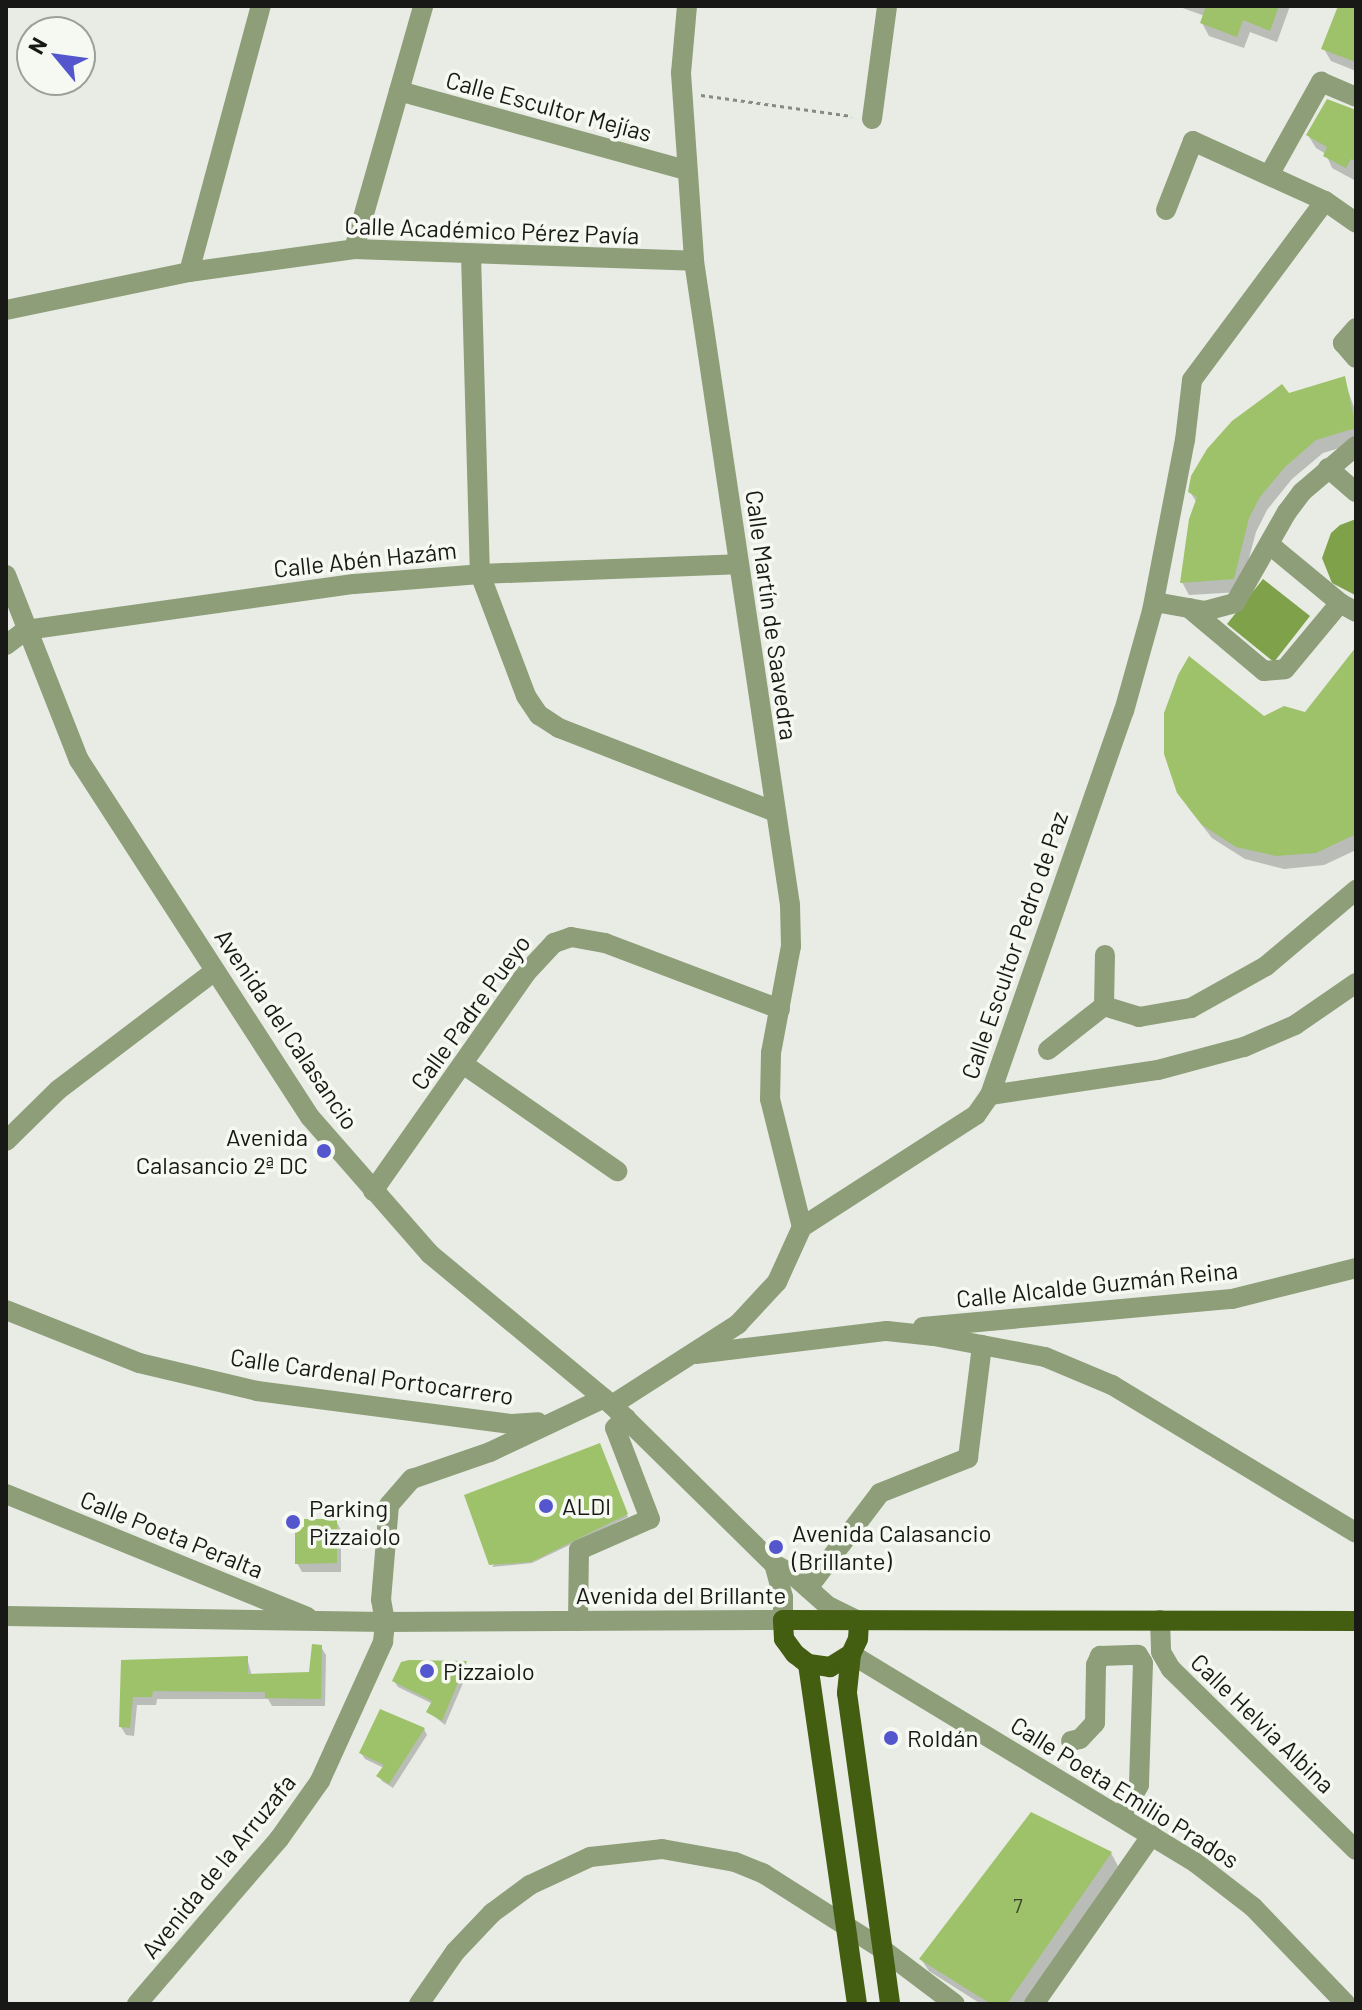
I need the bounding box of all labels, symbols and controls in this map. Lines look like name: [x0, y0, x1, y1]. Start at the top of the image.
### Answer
north arrow: [16, 16, 96, 96]
text: N: [22, 33, 52, 58]
street label: Calle Escultor Mejías: [443, 65, 655, 147]
street label: Calle Académico Pérez Pavía: [344, 210, 640, 250]
street label: Calle Martín de Saavedra: [740, 488, 804, 742]
street label: Calle Abén Hazám: [272, 535, 458, 583]
street label: Calle Escultor Pedro de Paz: [955, 807, 1073, 1083]
street label: Avenida del Calasancio: [209, 923, 365, 1135]
street label: Calle Padre Pueyo: [404, 929, 536, 1095]
place label: Avenida Calasancio 2ª DC: [136, 1123, 308, 1179]
marker: Avenida Calasancio 2ª DC: [315, 1142, 333, 1160]
street label: Calle Alcalde Guzmán Reina: [955, 1255, 1239, 1313]
street label: Calle Cardenal Portocarrero: [228, 1342, 516, 1410]
street label: Calle Poeta Peralta: [76, 1484, 268, 1584]
place label: ALDI: [562, 1492, 611, 1520]
place label: Parking Pizzaiolo: [309, 1494, 401, 1550]
marker: ALDI: [537, 1497, 555, 1515]
marker: Parking Pizzaiolo: [284, 1513, 302, 1531]
place label: Avenida Calasancio (Brillante): [792, 1519, 992, 1575]
marker: Avenida Calasancio (Brillante): [767, 1538, 785, 1556]
street label: Avenida del Brillante: [576, 1581, 786, 1609]
street label: Calle Helvia Albina: [1185, 1647, 1341, 1799]
place label: Pizzaiolo: [443, 1657, 535, 1685]
marker: Pizzaiolo: [418, 1662, 436, 1680]
street label: Calle Poeta Emilio Prados: [1006, 1710, 1244, 1874]
place label: Roldán: [907, 1724, 978, 1752]
marker: Roldán: [882, 1729, 900, 1747]
street label: Avenida de la Arruzafa: [135, 1768, 301, 1964]
house number: 7: [1013, 1893, 1023, 1917]

